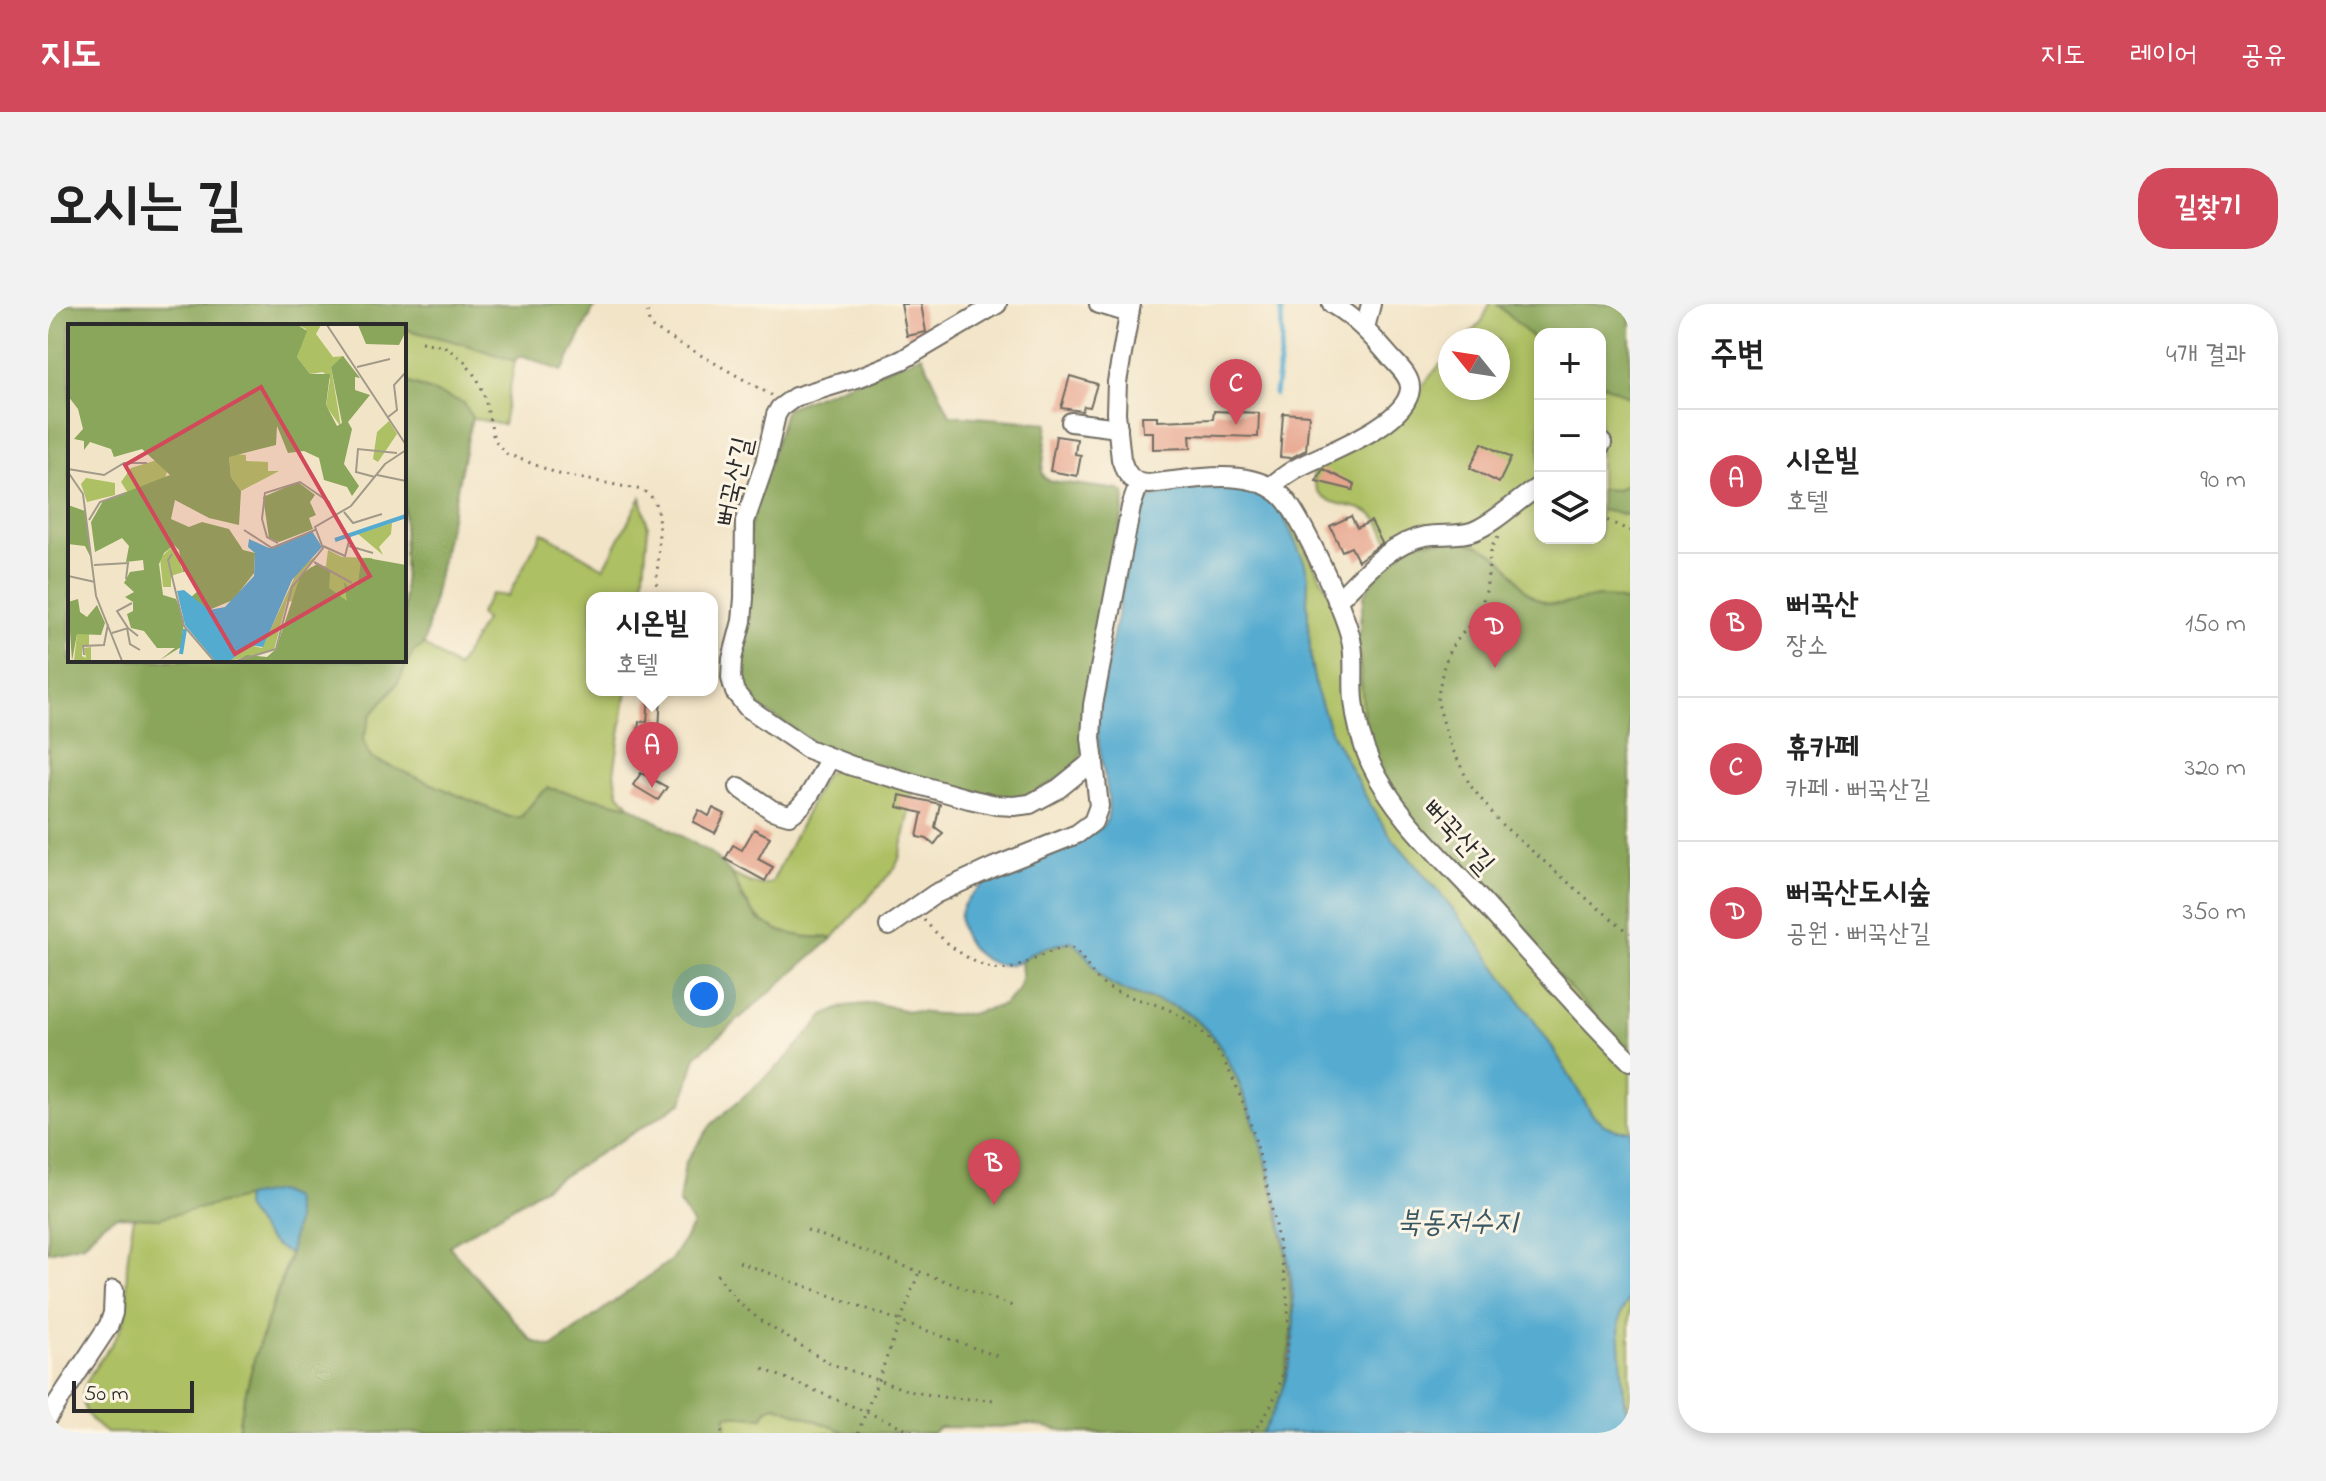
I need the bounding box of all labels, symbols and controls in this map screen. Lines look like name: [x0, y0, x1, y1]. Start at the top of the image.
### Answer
text: 지도: [40, 28, 101, 84]
text: 지도: [2040, 36, 2085, 77]
text: 레이어: [2129, 36, 2197, 77]
text: 공유: [2241, 36, 2286, 77]
text: 오시는 길: [48, 168, 242, 249]
button: 길찾기: [2138, 168, 2278, 249]
inset map: [68, 324, 406, 662]
north arrow: [1438, 328, 1510, 400]
map controls: [1534, 328, 1606, 544]
button: +: [1534, 328, 1606, 400]
text: 주변: [1710, 331, 1765, 381]
text: 4개 결과: [2166, 337, 2246, 375]
pin: C: [1210, 359, 1262, 425]
button: −: [1534, 400, 1606, 472]
street label: 뻐꾹산길: [705, 433, 766, 530]
text: 시온빌: [1786, 440, 1858, 484]
text: A: [1728, 462, 1744, 500]
text: 90 m: [2200, 462, 2246, 500]
button: layers: [1534, 472, 1606, 544]
text: 호텔: [1786, 484, 1828, 522]
text: 뻐꾹산: [1786, 584, 1858, 628]
popup: [586, 592, 718, 696]
pin: D: [1469, 602, 1521, 668]
text: 시온빌: [616, 603, 688, 647]
text: B: [1727, 606, 1745, 644]
text: 150 m: [2185, 606, 2246, 644]
text: 장소: [1786, 628, 1828, 666]
text: 호텔: [616, 647, 658, 685]
pin: A: [626, 722, 678, 788]
text: 휴카페: [1786, 728, 1858, 772]
text: C: [1729, 750, 1743, 788]
text: 320 m: [2184, 750, 2246, 788]
text: 카페 · 뻐꾹산길: [1786, 772, 1930, 810]
street label: 뻐꾹산길: [1412, 790, 1503, 885]
text: 뻐꾹산도시숲: [1786, 872, 1931, 916]
text: D: [1726, 894, 1746, 932]
text: 350 m: [2182, 894, 2246, 932]
text: 공원 · 뻐꾹산길: [1786, 916, 1930, 954]
your location: [684, 976, 724, 1016]
pin: B: [968, 1139, 1020, 1205]
water label: 북동저수지: [1397, 1202, 1520, 1246]
scale bar: [72, 1377, 194, 1413]
text: 50 m: [84, 1379, 129, 1411]

